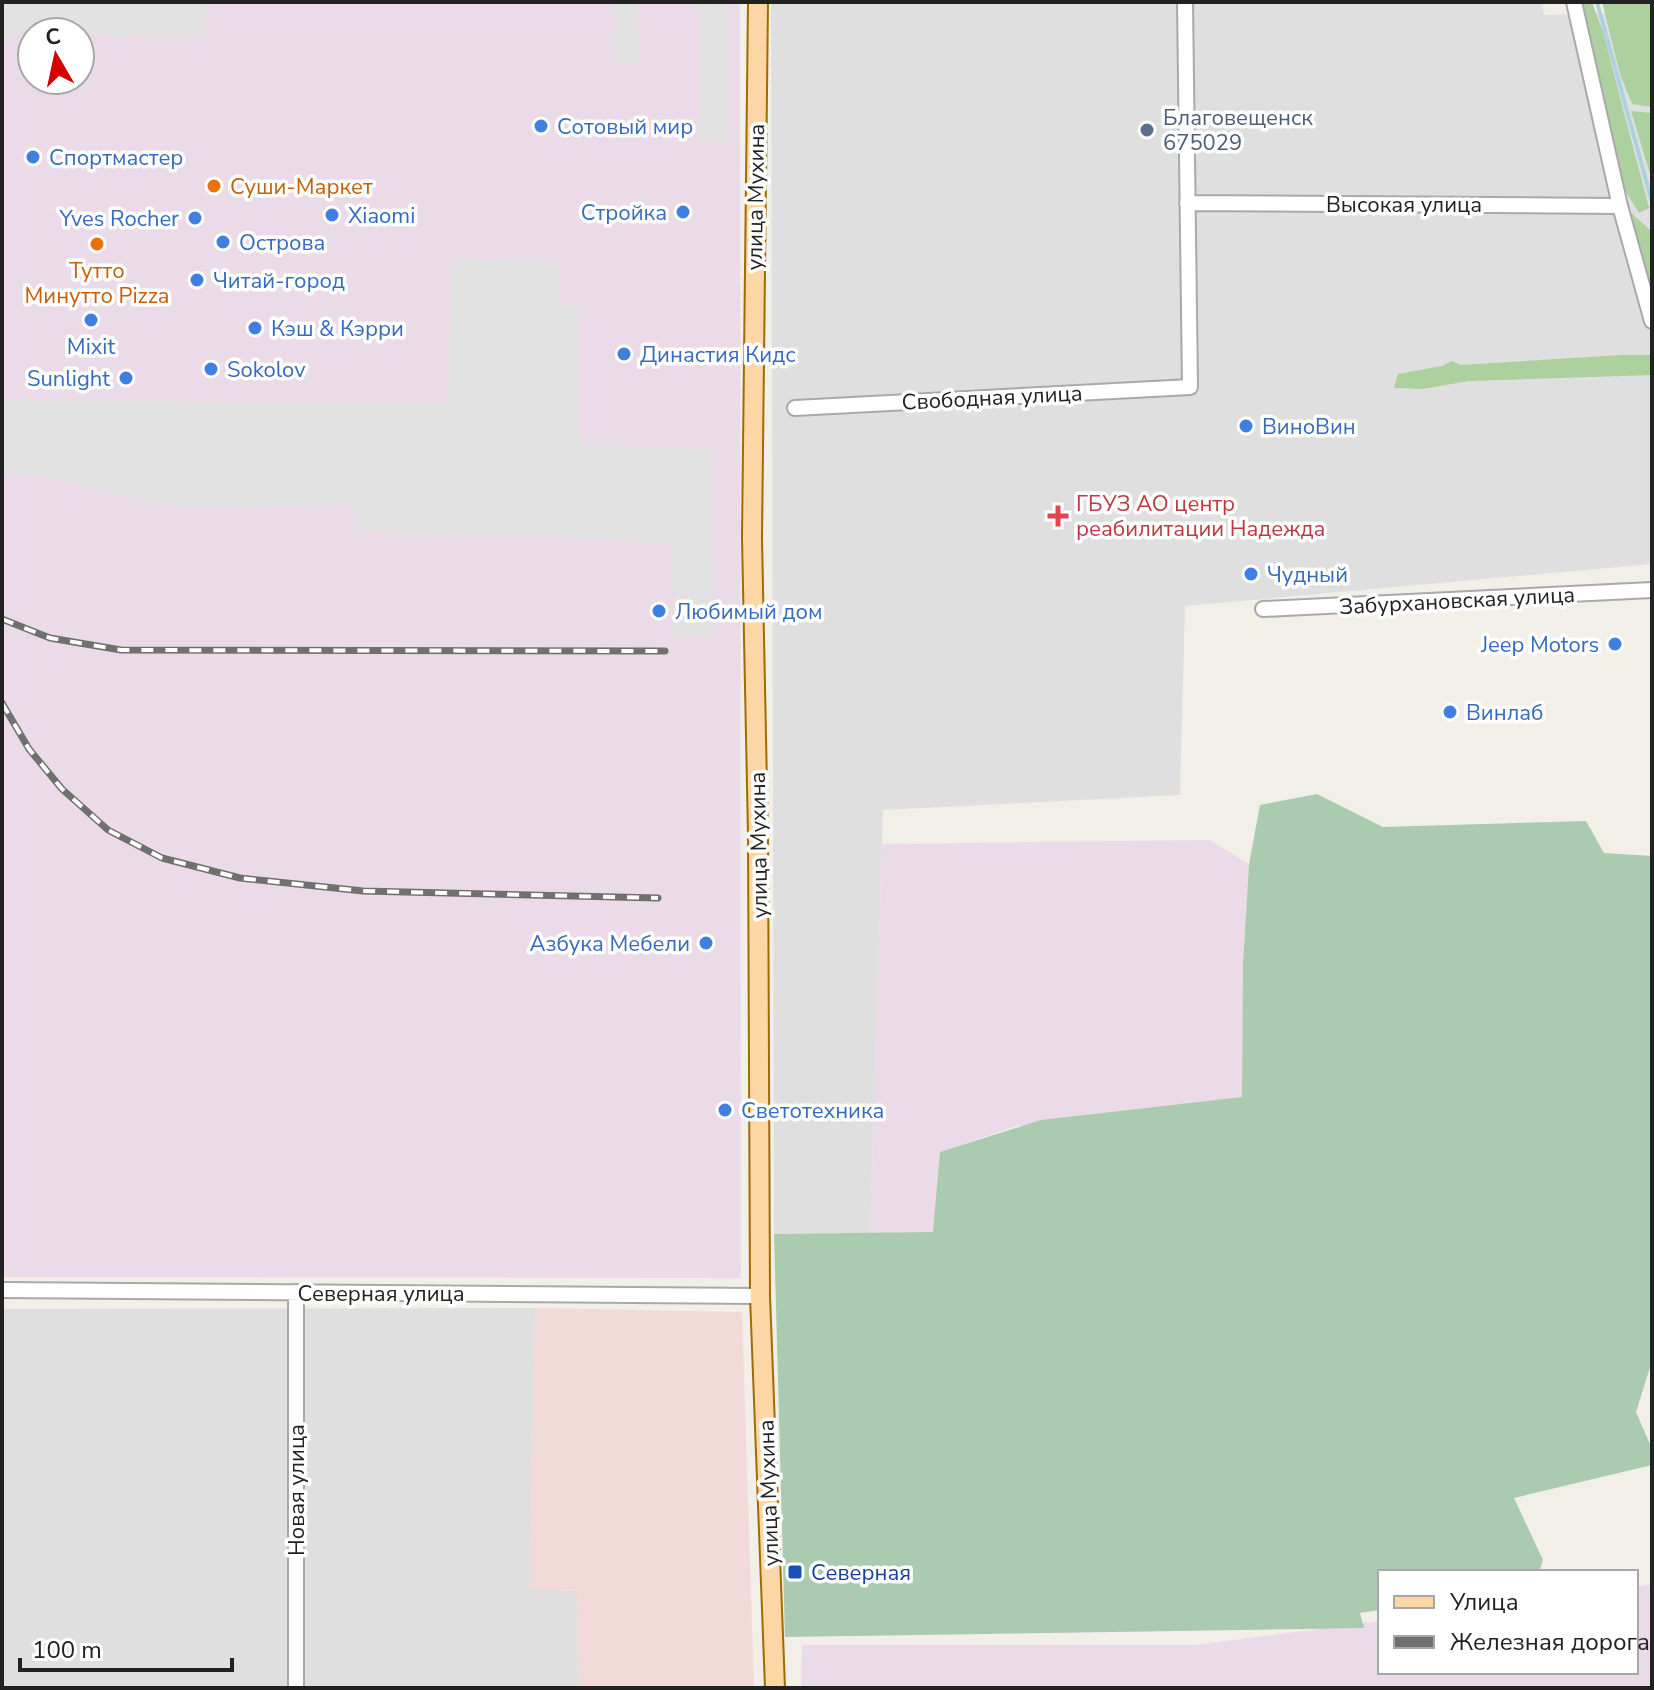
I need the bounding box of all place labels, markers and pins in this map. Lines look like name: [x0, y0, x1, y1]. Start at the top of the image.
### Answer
place label: Благовещенск 675029: [1163, 103, 1313, 158]
place label: Сотовый мир: [557, 112, 693, 142]
marker: Сотовый мир: [532, 117, 550, 135]
marker: Благовещенск 675029: [1138, 121, 1156, 139]
place label: Спортмастер: [49, 143, 183, 173]
marker: Спортмастер: [24, 148, 42, 166]
place label: Суши-Маркет: [230, 172, 373, 202]
marker: Суши-Маркет: [205, 177, 223, 195]
place label: Стройка: [581, 198, 667, 228]
place label: Xiaomi: [348, 201, 415, 231]
marker: Стройка: [674, 203, 692, 221]
place label: Yves Rocher: [58, 204, 179, 234]
marker: Xiaomi: [323, 206, 341, 224]
marker: Yves Rocher: [186, 209, 204, 227]
place label: Острова: [239, 228, 325, 258]
marker: Острова: [214, 233, 232, 251]
marker: Тутто Минутто Pizza: [88, 235, 106, 253]
place label: Тутто Минутто Pizza: [24, 256, 170, 311]
place label: Читай-город: [213, 266, 345, 296]
marker: Читай-город: [188, 271, 206, 289]
marker: Mixit: [82, 311, 100, 329]
place label: Кэш & Кэрри: [271, 314, 404, 344]
marker: Кэш & Кэрри: [246, 319, 264, 337]
place label: Mixit: [67, 332, 115, 362]
place label: Династия Кидс: [640, 340, 796, 370]
marker: Династия Кидс: [615, 345, 633, 363]
place label: Sokolov: [227, 355, 306, 385]
marker: Sokolov: [202, 360, 220, 378]
place label: Sunlight: [27, 364, 110, 394]
marker: Sunlight: [117, 369, 135, 387]
place label: ВиноВин: [1262, 412, 1356, 442]
marker: ВиноВин: [1237, 417, 1255, 435]
place label: ГБУЗ АО центр реабилитации Надежда: [1076, 489, 1325, 544]
marker: ГБУЗ АО центр реабилитации Надежда: [1047, 505, 1069, 527]
place label: Чудный: [1267, 560, 1348, 590]
marker: Чудный: [1242, 565, 1260, 583]
place label: Любимый дом: [675, 597, 823, 627]
marker: Любимый дом: [650, 602, 668, 620]
place label: Jeep Motors: [1480, 630, 1599, 660]
marker: Jeep Motors: [1606, 635, 1624, 653]
place label: Винлаб: [1466, 698, 1544, 728]
marker: Винлаб: [1441, 703, 1459, 721]
place label: Азбука Мебели: [530, 929, 690, 959]
marker: Азбука Мебели: [697, 934, 715, 952]
place label: Светотехника: [741, 1096, 884, 1126]
marker: Светотехника: [716, 1101, 734, 1119]
place label: Северная: [811, 1558, 911, 1588]
marker: Северная: [786, 1563, 804, 1581]

